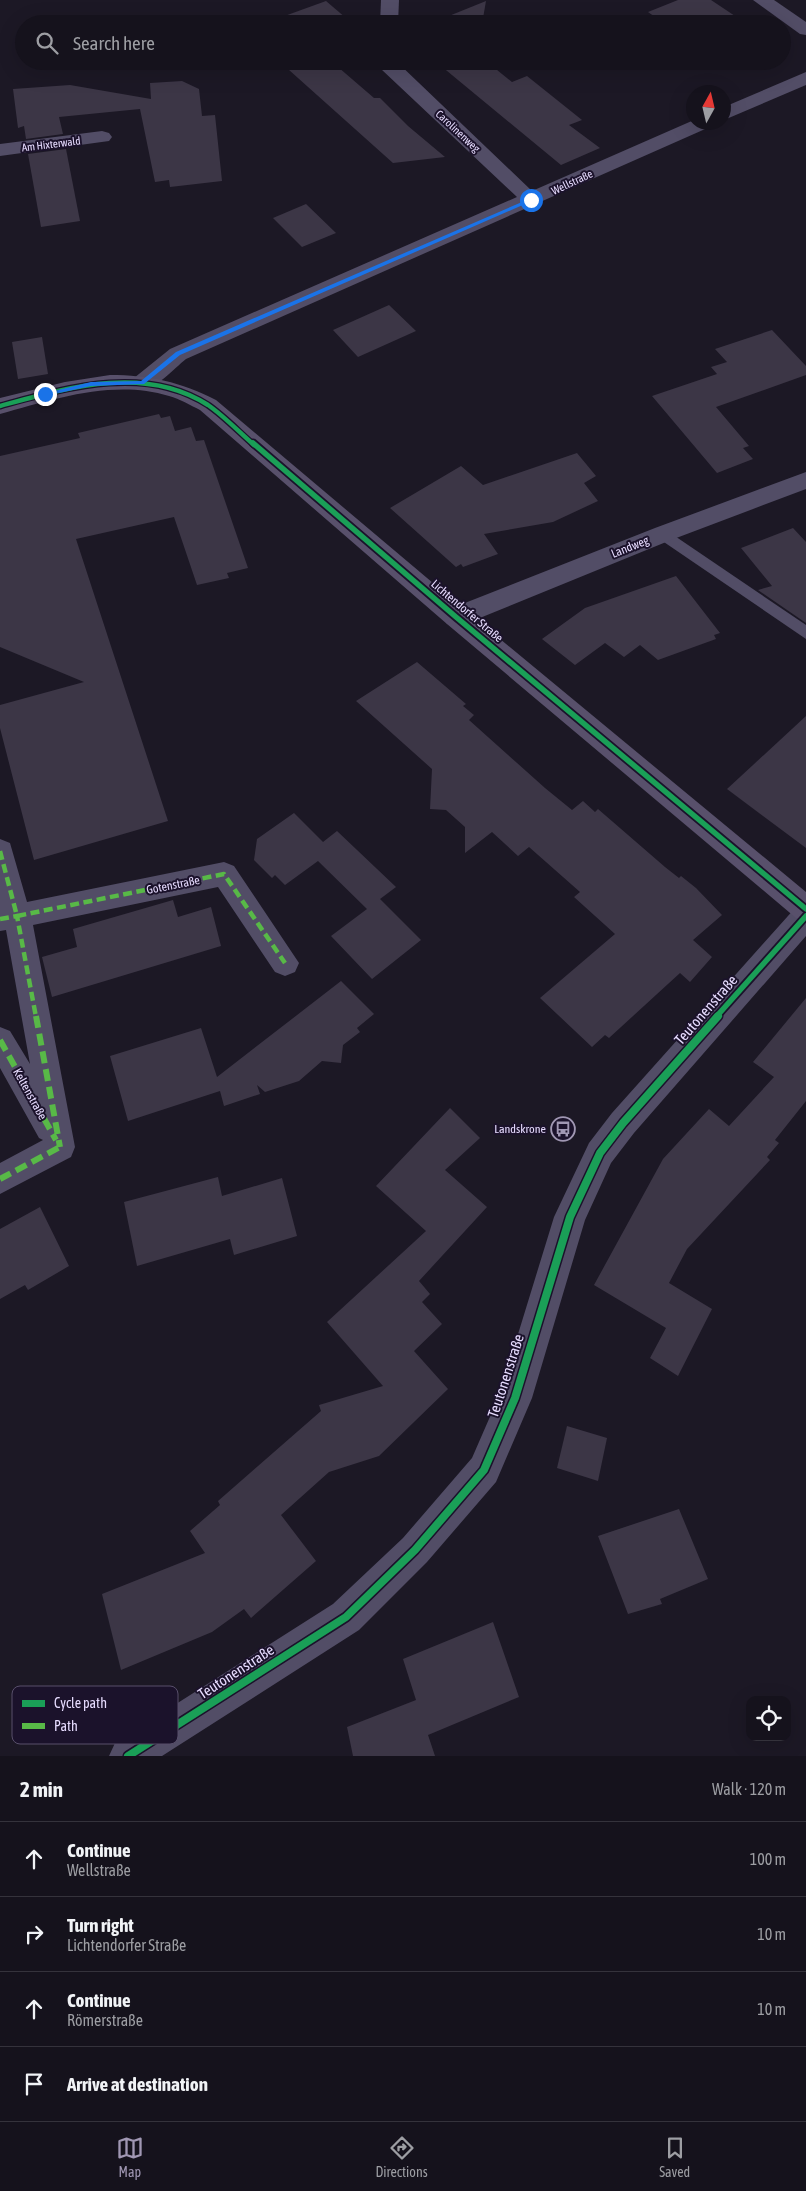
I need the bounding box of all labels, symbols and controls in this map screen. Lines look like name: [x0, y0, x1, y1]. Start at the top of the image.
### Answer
search box: [15, 15, 791, 70]
icon: search: [33, 29, 61, 57]
text: Search here: [73, 32, 155, 54]
north arrow: [686, 85, 731, 130]
street label: Carolinenweg: [434, 108, 483, 155]
street label: Am Hixterwald: [21, 134, 81, 154]
street label: Wellstraße: [550, 167, 594, 197]
route start: [520, 189, 543, 212]
route end: [34, 383, 57, 406]
street label: Landweg: [609, 533, 652, 561]
street label: Lichtendorfer Straße: [428, 577, 506, 645]
street label: Gotenstraße: [145, 873, 201, 897]
street label: Teutonenstraße: [671, 971, 741, 1048]
street label: Keltenstraße: [10, 1066, 50, 1122]
bus stop icon: Landskrone: [550, 1116, 576, 1142]
place label: Landskrone: [494, 1122, 546, 1136]
street label: Teutonenstraße: [484, 1332, 527, 1420]
street label: Teutonenstraße: [195, 1641, 277, 1702]
legend: [12, 1686, 178, 1744]
text: Cycle path: [54, 1695, 107, 1711]
map controls: [746, 1696, 791, 1741]
button: locate: [746, 1696, 791, 1741]
text: Path: [54, 1718, 78, 1734]
text: 2 min: [20, 1777, 63, 1801]
text: Walk · 120 m: [712, 1780, 786, 1798]
text: Continue: [67, 1839, 131, 1861]
icon: ahead: [20, 1845, 48, 1873]
text: 100 m: [750, 1850, 786, 1868]
text: Wellstraße: [67, 1861, 131, 1879]
text: Turn right: [67, 1914, 134, 1936]
icon: right: [20, 1920, 48, 1948]
text: 10 m: [757, 1925, 786, 1943]
text: Lichtendorfer Straße: [67, 1936, 186, 1954]
text: Continue: [67, 1989, 131, 2011]
icon: ahead: [20, 1995, 48, 2023]
text: 10 m: [757, 2000, 786, 2018]
text: Römerstraße: [67, 2011, 143, 2029]
icon: arrive: [20, 2070, 48, 2098]
text: Arrive at destination: [67, 2073, 208, 2095]
tab: Map: [116, 2134, 144, 2180]
tab: Directions: [375, 2134, 428, 2180]
tab: Saved: [659, 2134, 690, 2180]

